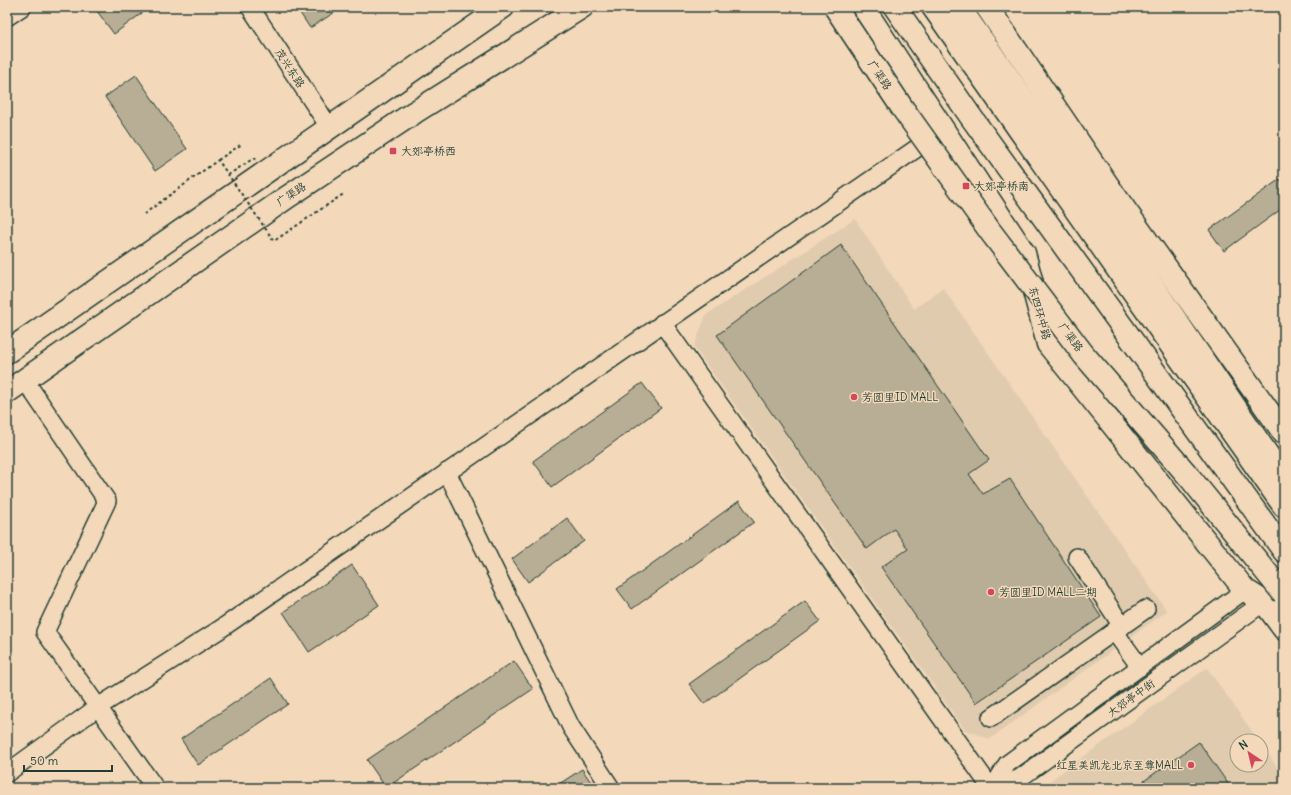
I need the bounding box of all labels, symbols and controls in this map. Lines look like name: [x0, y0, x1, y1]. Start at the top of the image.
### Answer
street label: 茂兴东路: [272, 46, 308, 90]
street label: 广渠路: [865, 57, 895, 93]
place label: 大郊亭桥西: [401, 144, 456, 158]
marker: 大郊亭桥西: [388, 146, 398, 156]
street label: 广渠路: [273, 179, 309, 209]
place label: 大郊亭桥南: [974, 179, 1029, 193]
marker: 大郊亭桥南: [961, 181, 971, 191]
street label: 东四环中路: [1026, 285, 1054, 341]
street label: 广渠路: [1055, 320, 1087, 354]
place label: 芳圆里ID MALL: [862, 390, 938, 404]
marker: 芳圆里ID MALL: [849, 392, 859, 402]
place label: 芳圆里ID MALL二期: [999, 585, 1097, 599]
marker: 芳圆里ID MALL二期: [986, 587, 996, 597]
street label: 大郊亭中街: [1105, 676, 1158, 720]
north arrow: [1229, 733, 1269, 773]
text: N: [1236, 737, 1250, 753]
scale bar: [24, 747, 112, 773]
text: 50 m: [30, 753, 59, 768]
place label: 红星美凯龙北京至尊MALL: [1056, 758, 1183, 772]
marker: 红星美凯龙北京至尊MALL: [1186, 760, 1196, 770]

